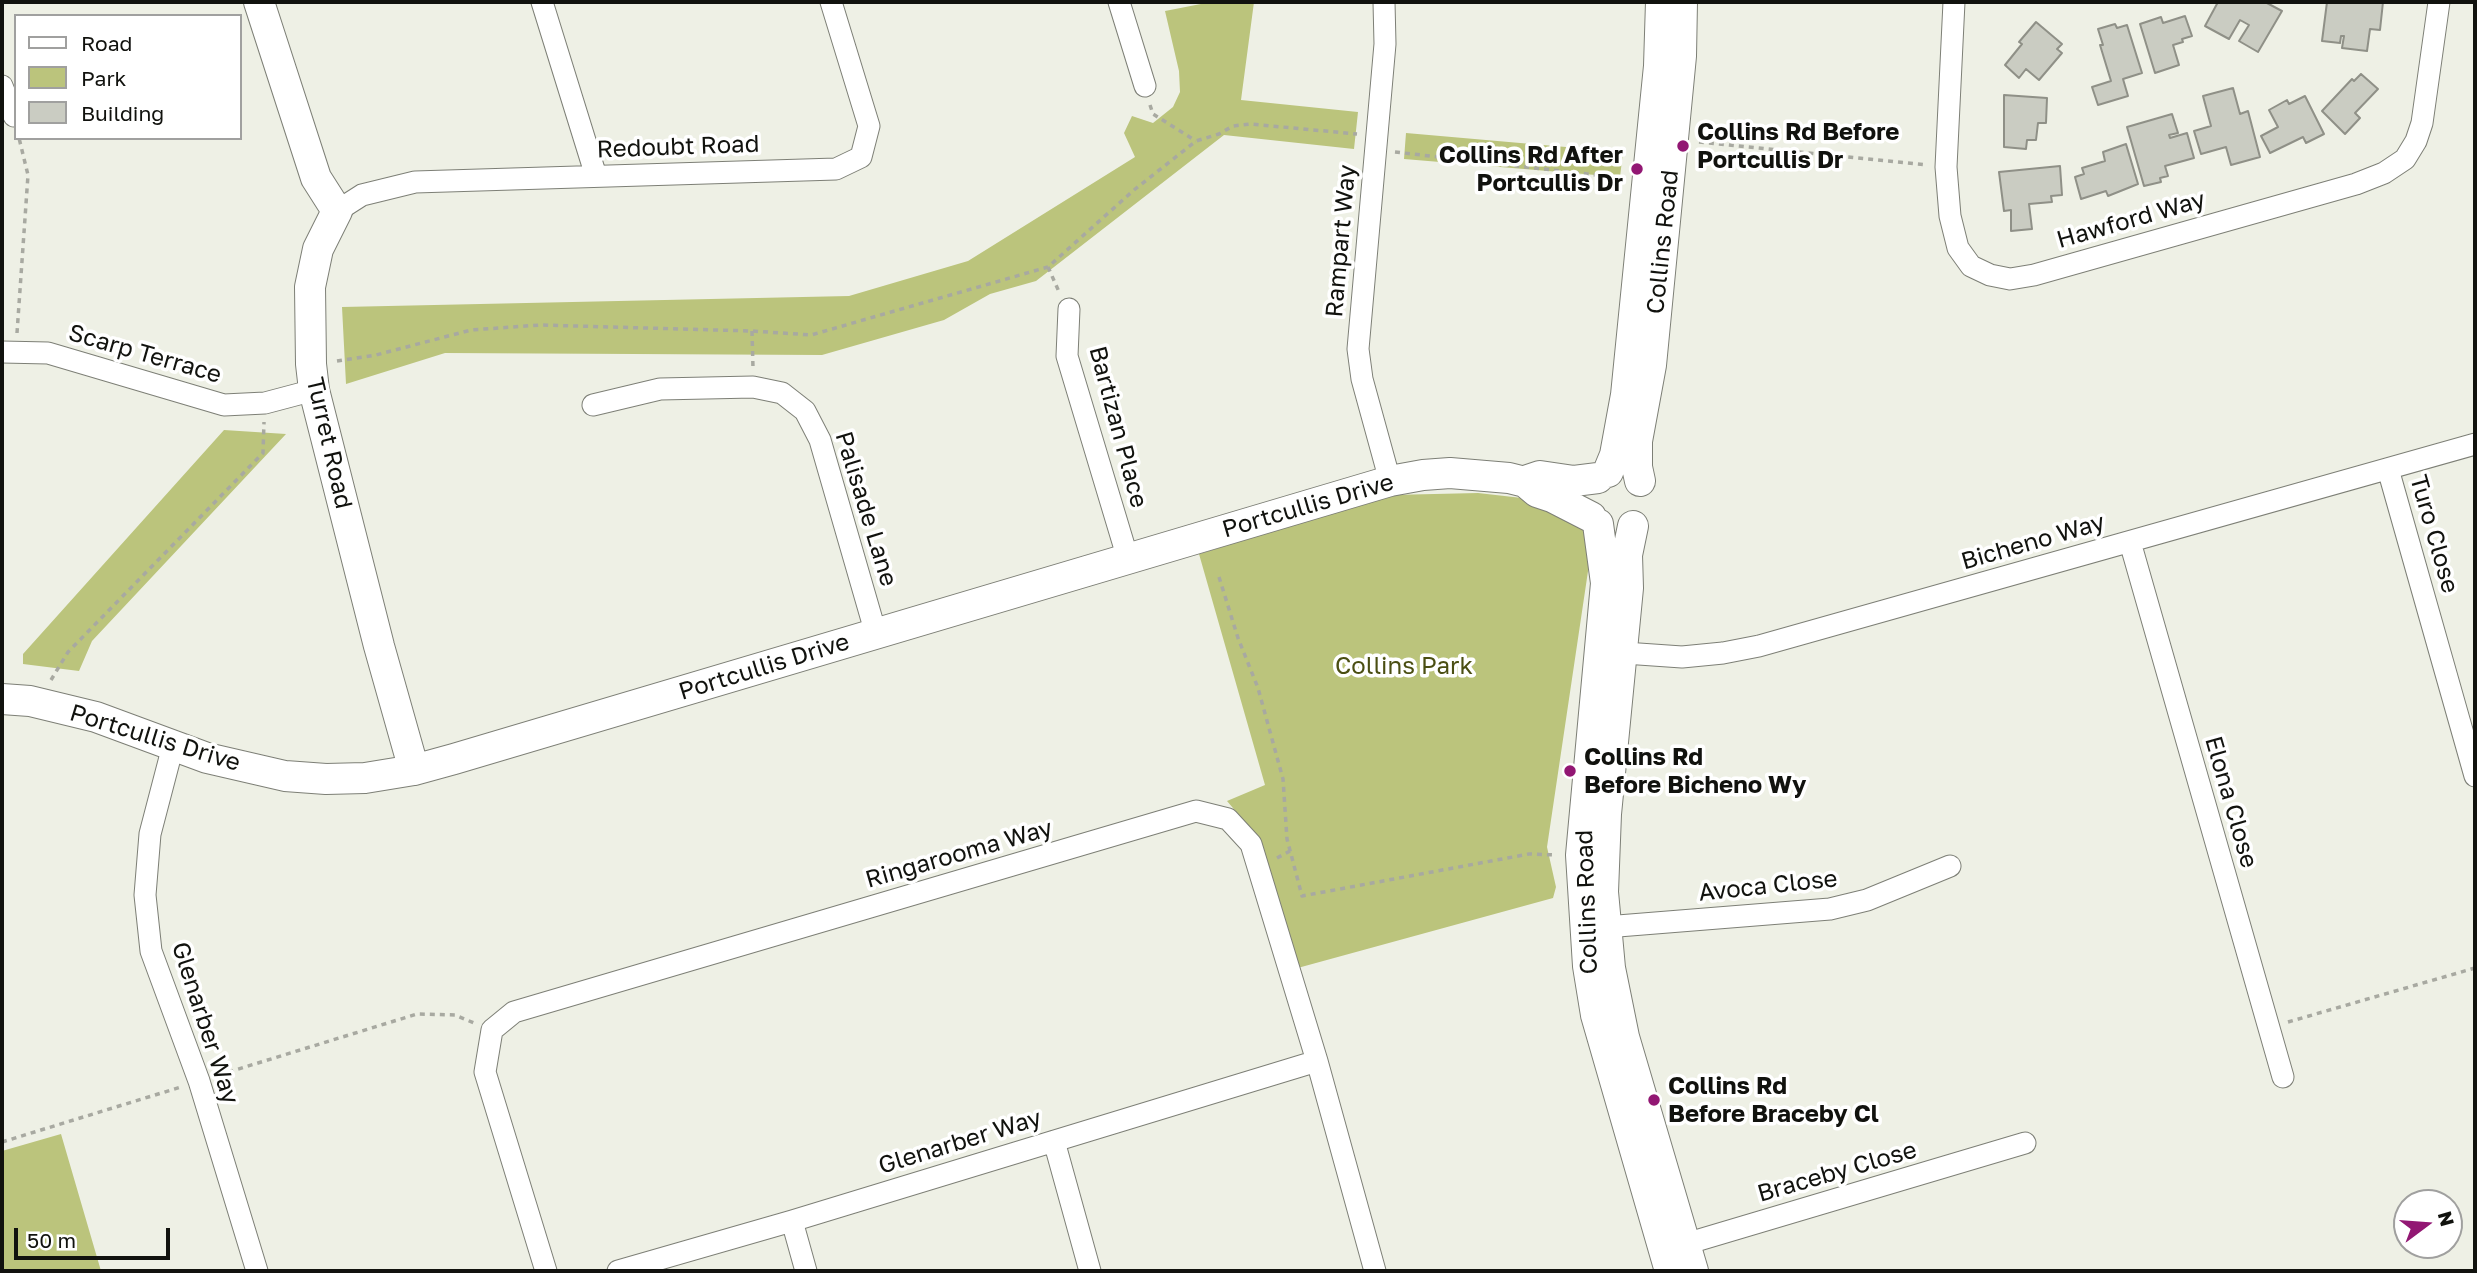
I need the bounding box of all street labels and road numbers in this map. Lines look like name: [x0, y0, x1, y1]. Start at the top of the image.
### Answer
street label: Redoubt Road: [596, 130, 760, 164]
street label: Rampart Way: [1320, 163, 1362, 319]
street label: Collins Road: [1641, 168, 1685, 316]
street label: Hawford Way: [2054, 185, 2208, 255]
street label: Scarp Terrace: [65, 318, 225, 390]
street label: Bartizan Place: [1083, 343, 1153, 511]
street label: Turret Road: [300, 374, 358, 512]
street label: Palisade Lane: [829, 428, 903, 590]
street label: Portcullis Drive: [1219, 468, 1397, 544]
street label: Turo Close: [2403, 472, 2465, 596]
street label: Bicheno Way: [1958, 508, 2108, 576]
street label: Portcullis Drive: [675, 627, 853, 707]
street label: Portcullis Drive: [66, 698, 244, 778]
street label: Elona Close: [2198, 733, 2264, 871]
street label: Ringarooma Way: [862, 814, 1056, 894]
street label: Collins Road: [1570, 829, 1604, 975]
street label: Avoca Close: [1697, 864, 1839, 908]
street label: Glenarber Way: [165, 938, 245, 1108]
street label: Glenarber Way: [875, 1104, 1045, 1180]
street label: Braceby Close: [1754, 1136, 1920, 1208]

